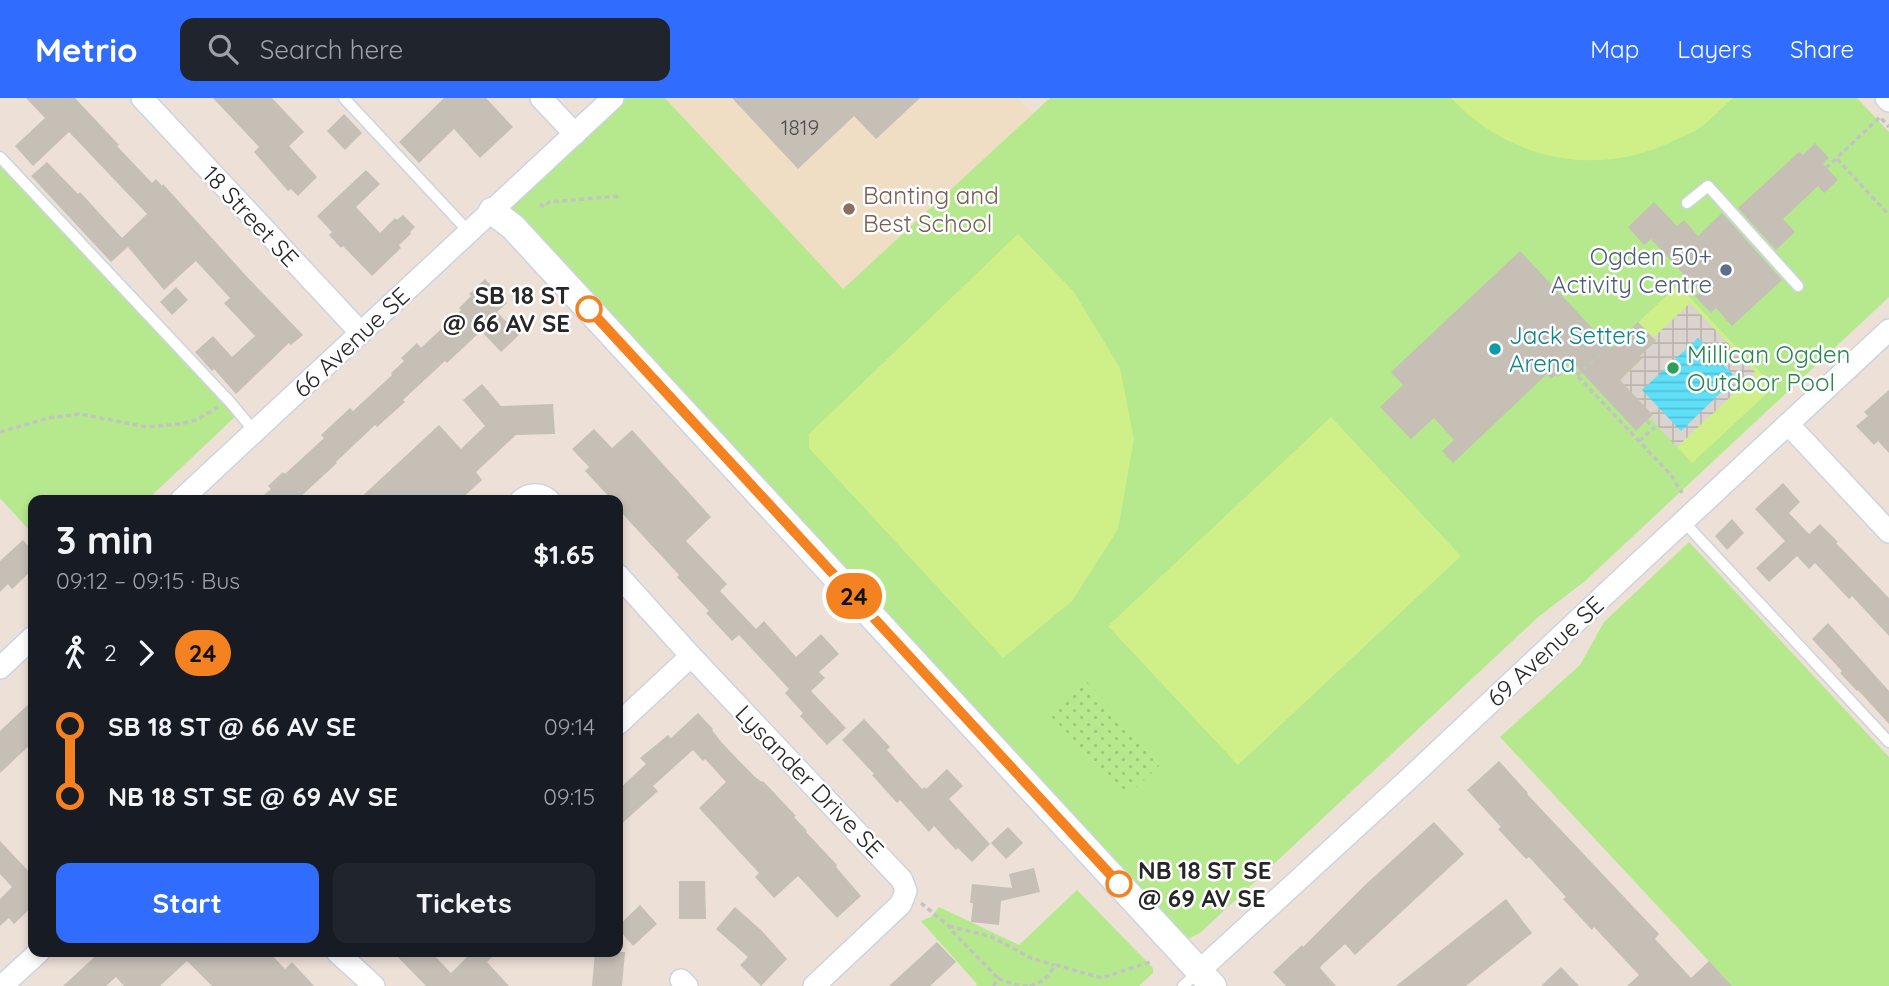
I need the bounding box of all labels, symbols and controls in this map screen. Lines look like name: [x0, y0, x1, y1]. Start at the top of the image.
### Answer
search box: [180, 18, 670, 81]
text: Metrio: [35, 29, 138, 70]
icon: search: [204, 30, 242, 68]
text: Search here: [260, 33, 403, 66]
text: Map: [1590, 34, 1639, 64]
text: Layers: [1677, 34, 1752, 64]
text: Share: [1790, 34, 1854, 64]
house number: 1819: [781, 114, 819, 140]
street label: 18 Street SE: [196, 159, 306, 273]
place label: Banting and Best School: [863, 180, 999, 238]
marker: Banting and Best School: [841, 201, 857, 217]
place label: Ogden 50+ Activity Centre: [1551, 241, 1712, 299]
marker: Ogden 50+ Activity Centre: [1718, 262, 1734, 278]
place label: SB 18 ST @ 66 AV SE: [443, 280, 570, 338]
street label: 66 Avenue SE: [287, 281, 415, 403]
marker: SB 18 ST @ 66 AV SE: [576, 296, 602, 322]
place label: Jack Setters Arena: [1509, 320, 1646, 378]
place label: Millican Ogden Outdoor Pool: [1687, 339, 1850, 397]
marker: Jack Setters Arena: [1487, 341, 1503, 357]
marker: Millican Ogden Outdoor Pool: [1665, 360, 1681, 376]
text: 3 min: [56, 516, 154, 564]
text: $1.65: [534, 538, 595, 571]
text: 09:12 – 09:15 · Bus: [56, 566, 240, 595]
line badge: 24: [822, 573, 886, 619]
text: 24: [840, 581, 868, 611]
street label: 69 Avenue SE: [1480, 589, 1610, 713]
icon: walk: [56, 634, 94, 672]
icon: forward: [127, 634, 165, 672]
text: 2: [104, 638, 117, 667]
text: 24: [189, 638, 217, 668]
street label: Lysander Drive SE: [729, 698, 891, 864]
text: SB 18 ST @ 66 AV SE: [108, 710, 356, 743]
text: 09:14: [544, 712, 595, 741]
text: NB 18 ST SE @ 69 AV SE: [108, 780, 398, 813]
text: 09:15: [543, 782, 595, 811]
place label: NB 18 ST SE @ 69 AV SE: [1138, 855, 1271, 913]
button: Start: [56, 863, 319, 943]
button: Tickets: [333, 863, 595, 943]
marker: NB 18 ST SE @ 69 AV SE: [1106, 871, 1132, 897]

